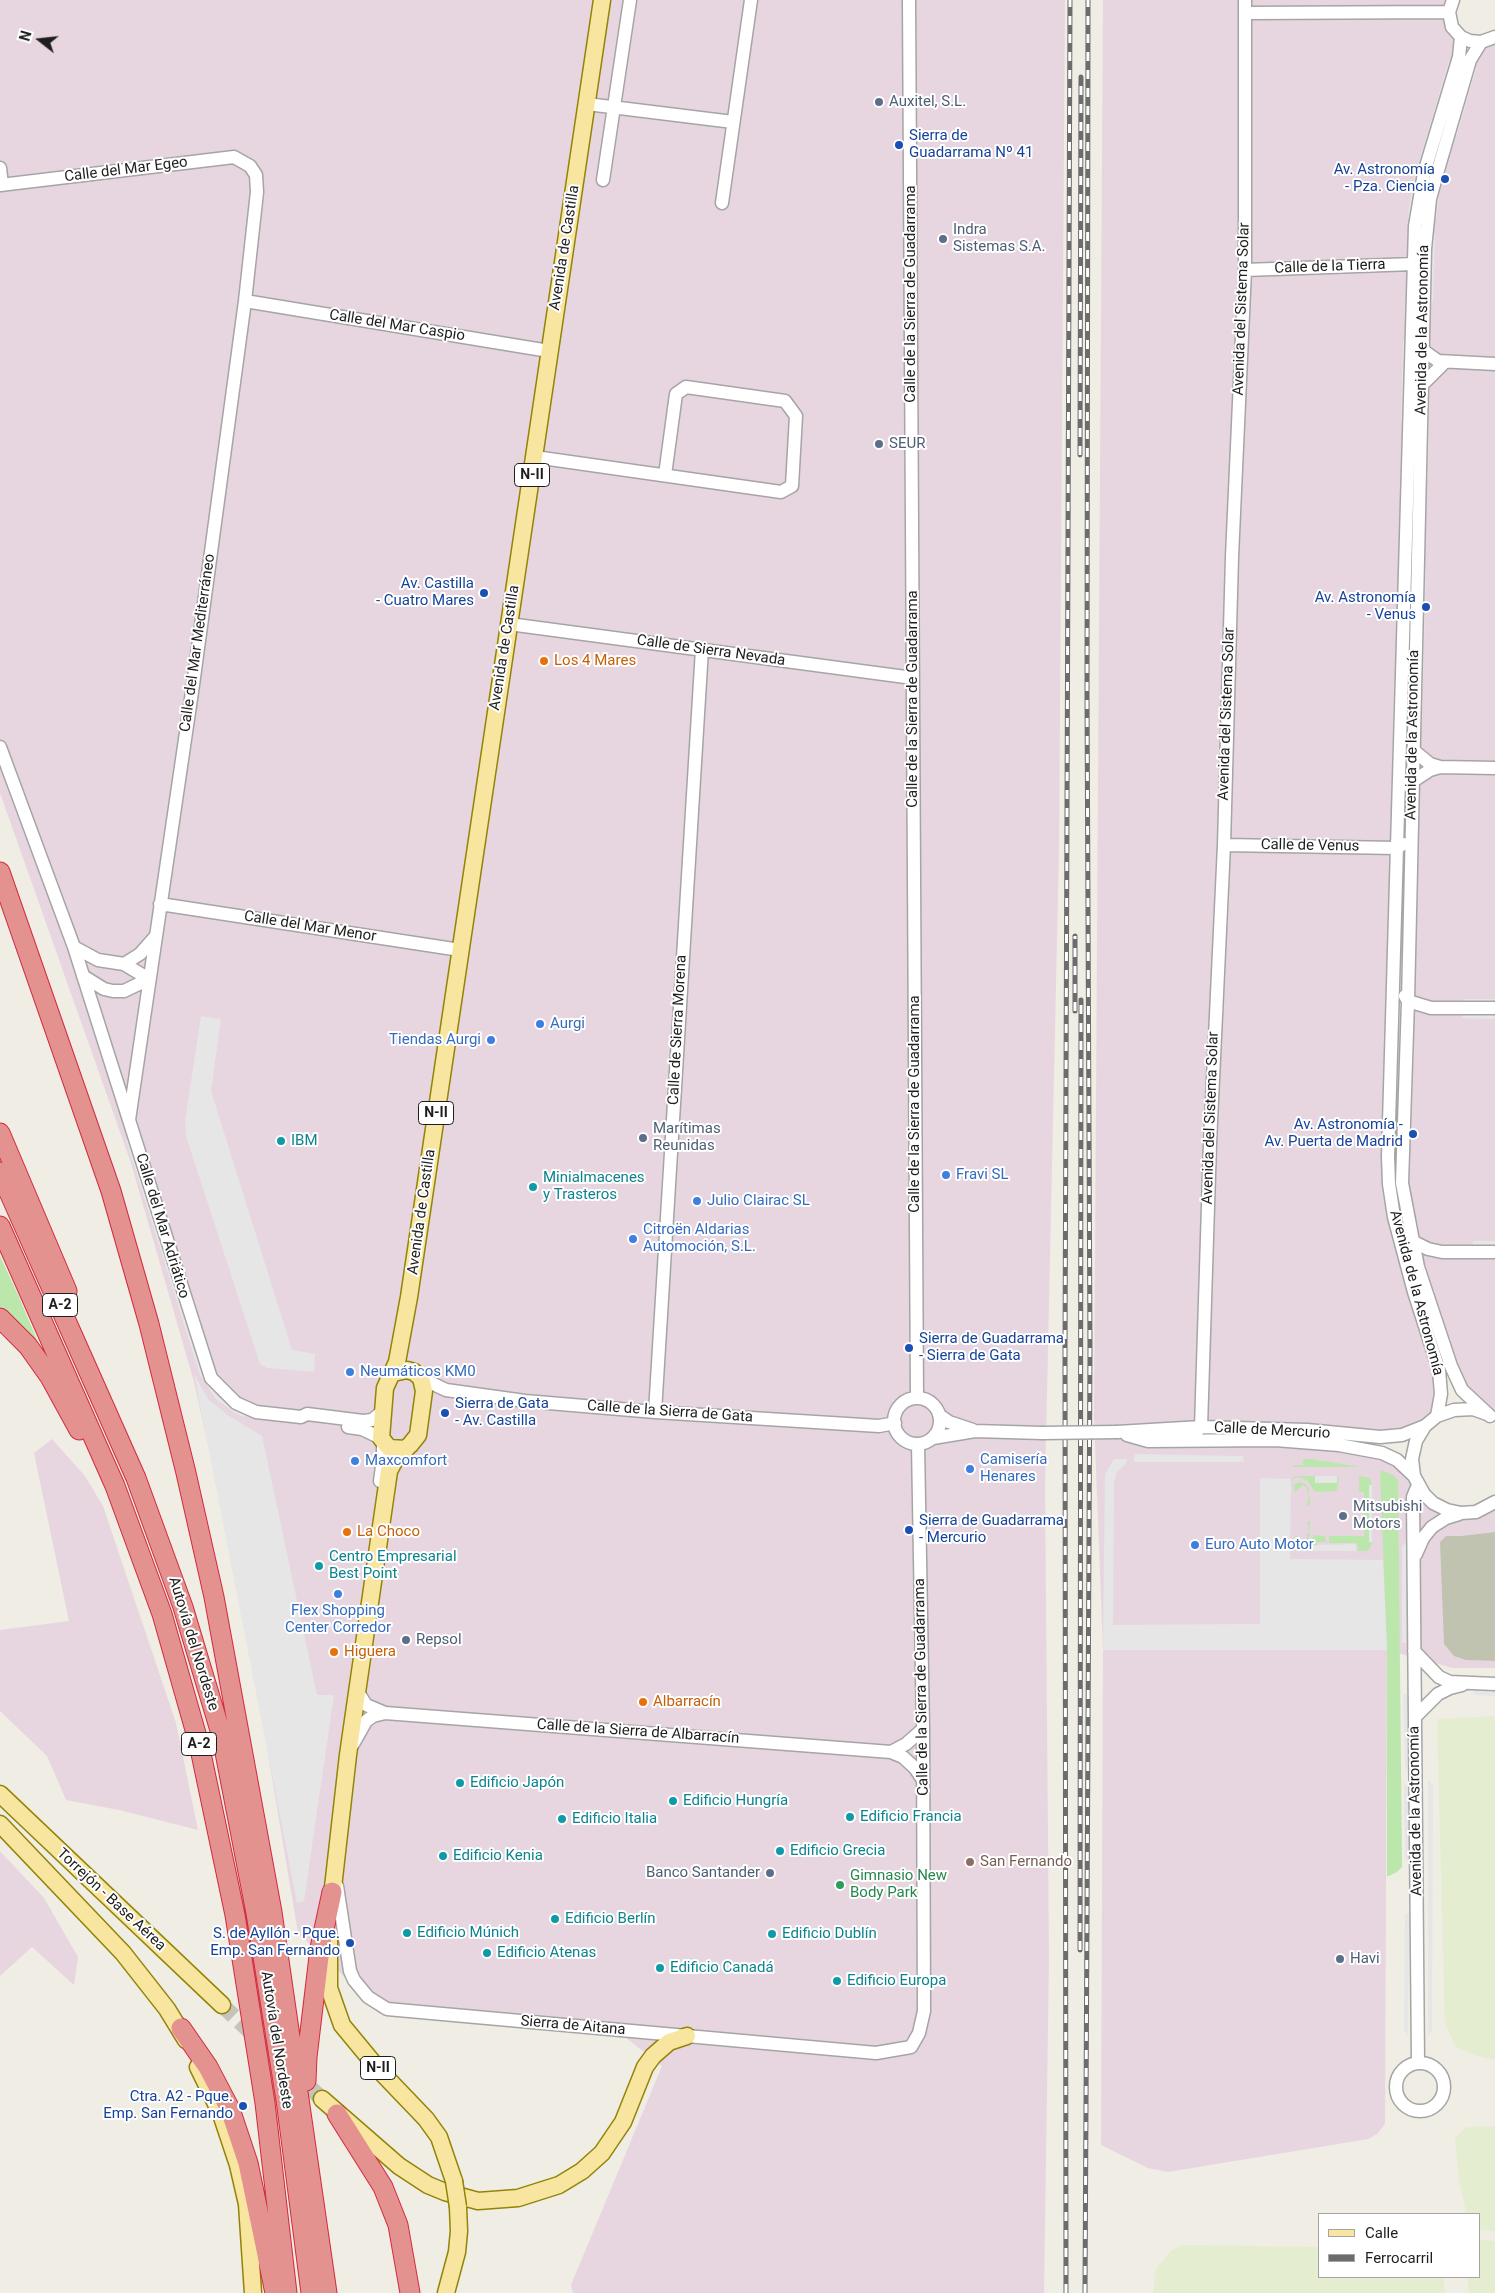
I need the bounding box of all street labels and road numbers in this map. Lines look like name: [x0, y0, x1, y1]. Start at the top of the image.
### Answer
street label: Calle del Mar Egeo: [63, 154, 189, 186]
street label: Avenida de Castilla: [546, 184, 584, 312]
street label: Calle de la Sierra de Guadarrama: [902, 185, 920, 403]
street label: Avenida del Sistema Solar: [1230, 222, 1254, 396]
street label: Avenida de la Astronomía: [1413, 245, 1433, 415]
street label: Calle de la Tierra: [1274, 256, 1386, 278]
street label: Calle del Mar Caspio: [328, 306, 466, 346]
road number: N-II: [514, 464, 550, 486]
street label: Calle del Mar Mediterráneo: [177, 553, 219, 733]
street label: Avenida de Castilla: [486, 584, 524, 712]
street label: Calle de la Sierra de Guadarrama: [904, 590, 922, 808]
street label: Avenida del Sistema Solar: [1215, 627, 1239, 801]
street label: Calle de Sierra Nevada: [636, 632, 786, 670]
street label: Avenida de la Astronomía: [1403, 650, 1423, 820]
street label: Calle de Venus: [1261, 836, 1359, 856]
street label: Calle del Mar Menor: [243, 908, 377, 946]
street label: Calle de Sierra Morena: [665, 954, 691, 1106]
street label: Calle de la Sierra de Guadarrama: [906, 995, 924, 1213]
street label: Avenida del Sistema Solar: [1199, 1031, 1223, 1205]
road number: N-II: [418, 1102, 454, 1124]
street label: Avenida de Castilla: [404, 1148, 440, 1276]
street label: Calle del Mar Adriático: [131, 1151, 193, 1301]
street label: Avenida de la Astronomía: [1385, 1208, 1447, 1378]
road number: A-2: [42, 1294, 78, 1316]
street label: Calle de la Sierra de Gata: [586, 1397, 754, 1427]
street label: Calle de Mercurio: [1213, 1419, 1331, 1443]
street label: Autovía del Nordeste: [164, 1575, 222, 1713]
street label: Calle de la Sierra de Guadarrama: [911, 1578, 933, 1796]
street label: Calle de la Sierra de Albarracín: [536, 1716, 740, 1748]
street label: Avenida de la Astronomía: [1406, 1726, 1426, 1896]
road number: A-2: [182, 1732, 216, 1756]
street label: Torrejón - Base Aérea: [53, 1845, 169, 1955]
street label: Autovía del Nordeste: [256, 1970, 296, 2110]
street label: Sierra de Aitana: [520, 2012, 626, 2040]
road number: N-II: [360, 2056, 396, 2080]

